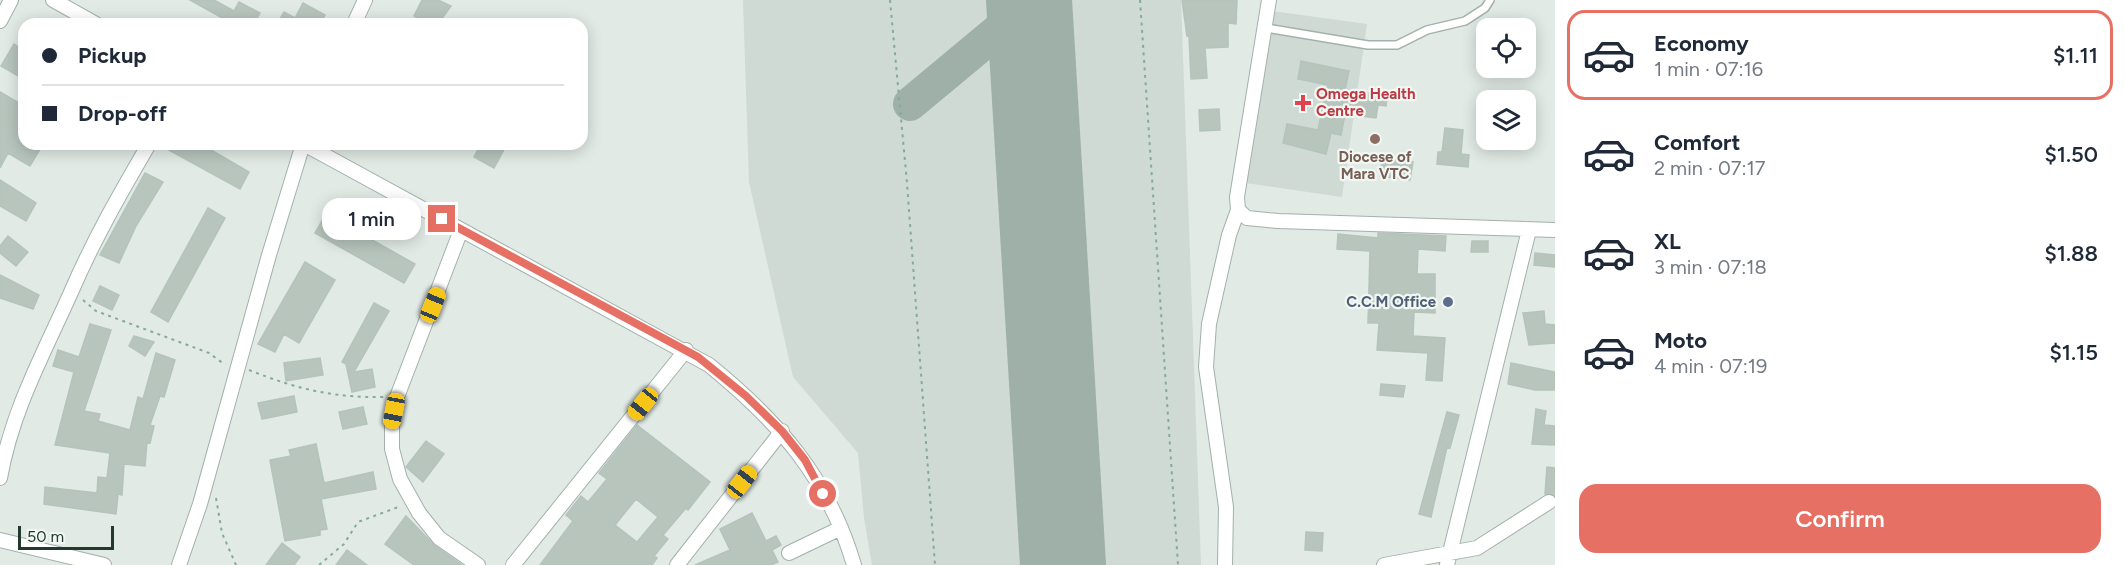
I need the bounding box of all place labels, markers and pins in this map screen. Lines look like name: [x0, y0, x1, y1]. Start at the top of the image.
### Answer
place label: Omega Health Centre: [1316, 85, 1416, 120]
marker: Omega Health Centre: [1294, 94, 1312, 112]
marker: Diocese of Mara VTC: [1368, 132, 1382, 146]
place label: Diocese of Mara VTC: [1338, 148, 1412, 183]
place label: C.C.M Office: [1346, 293, 1437, 311]
marker: C.C.M Office: [1441, 295, 1455, 309]

